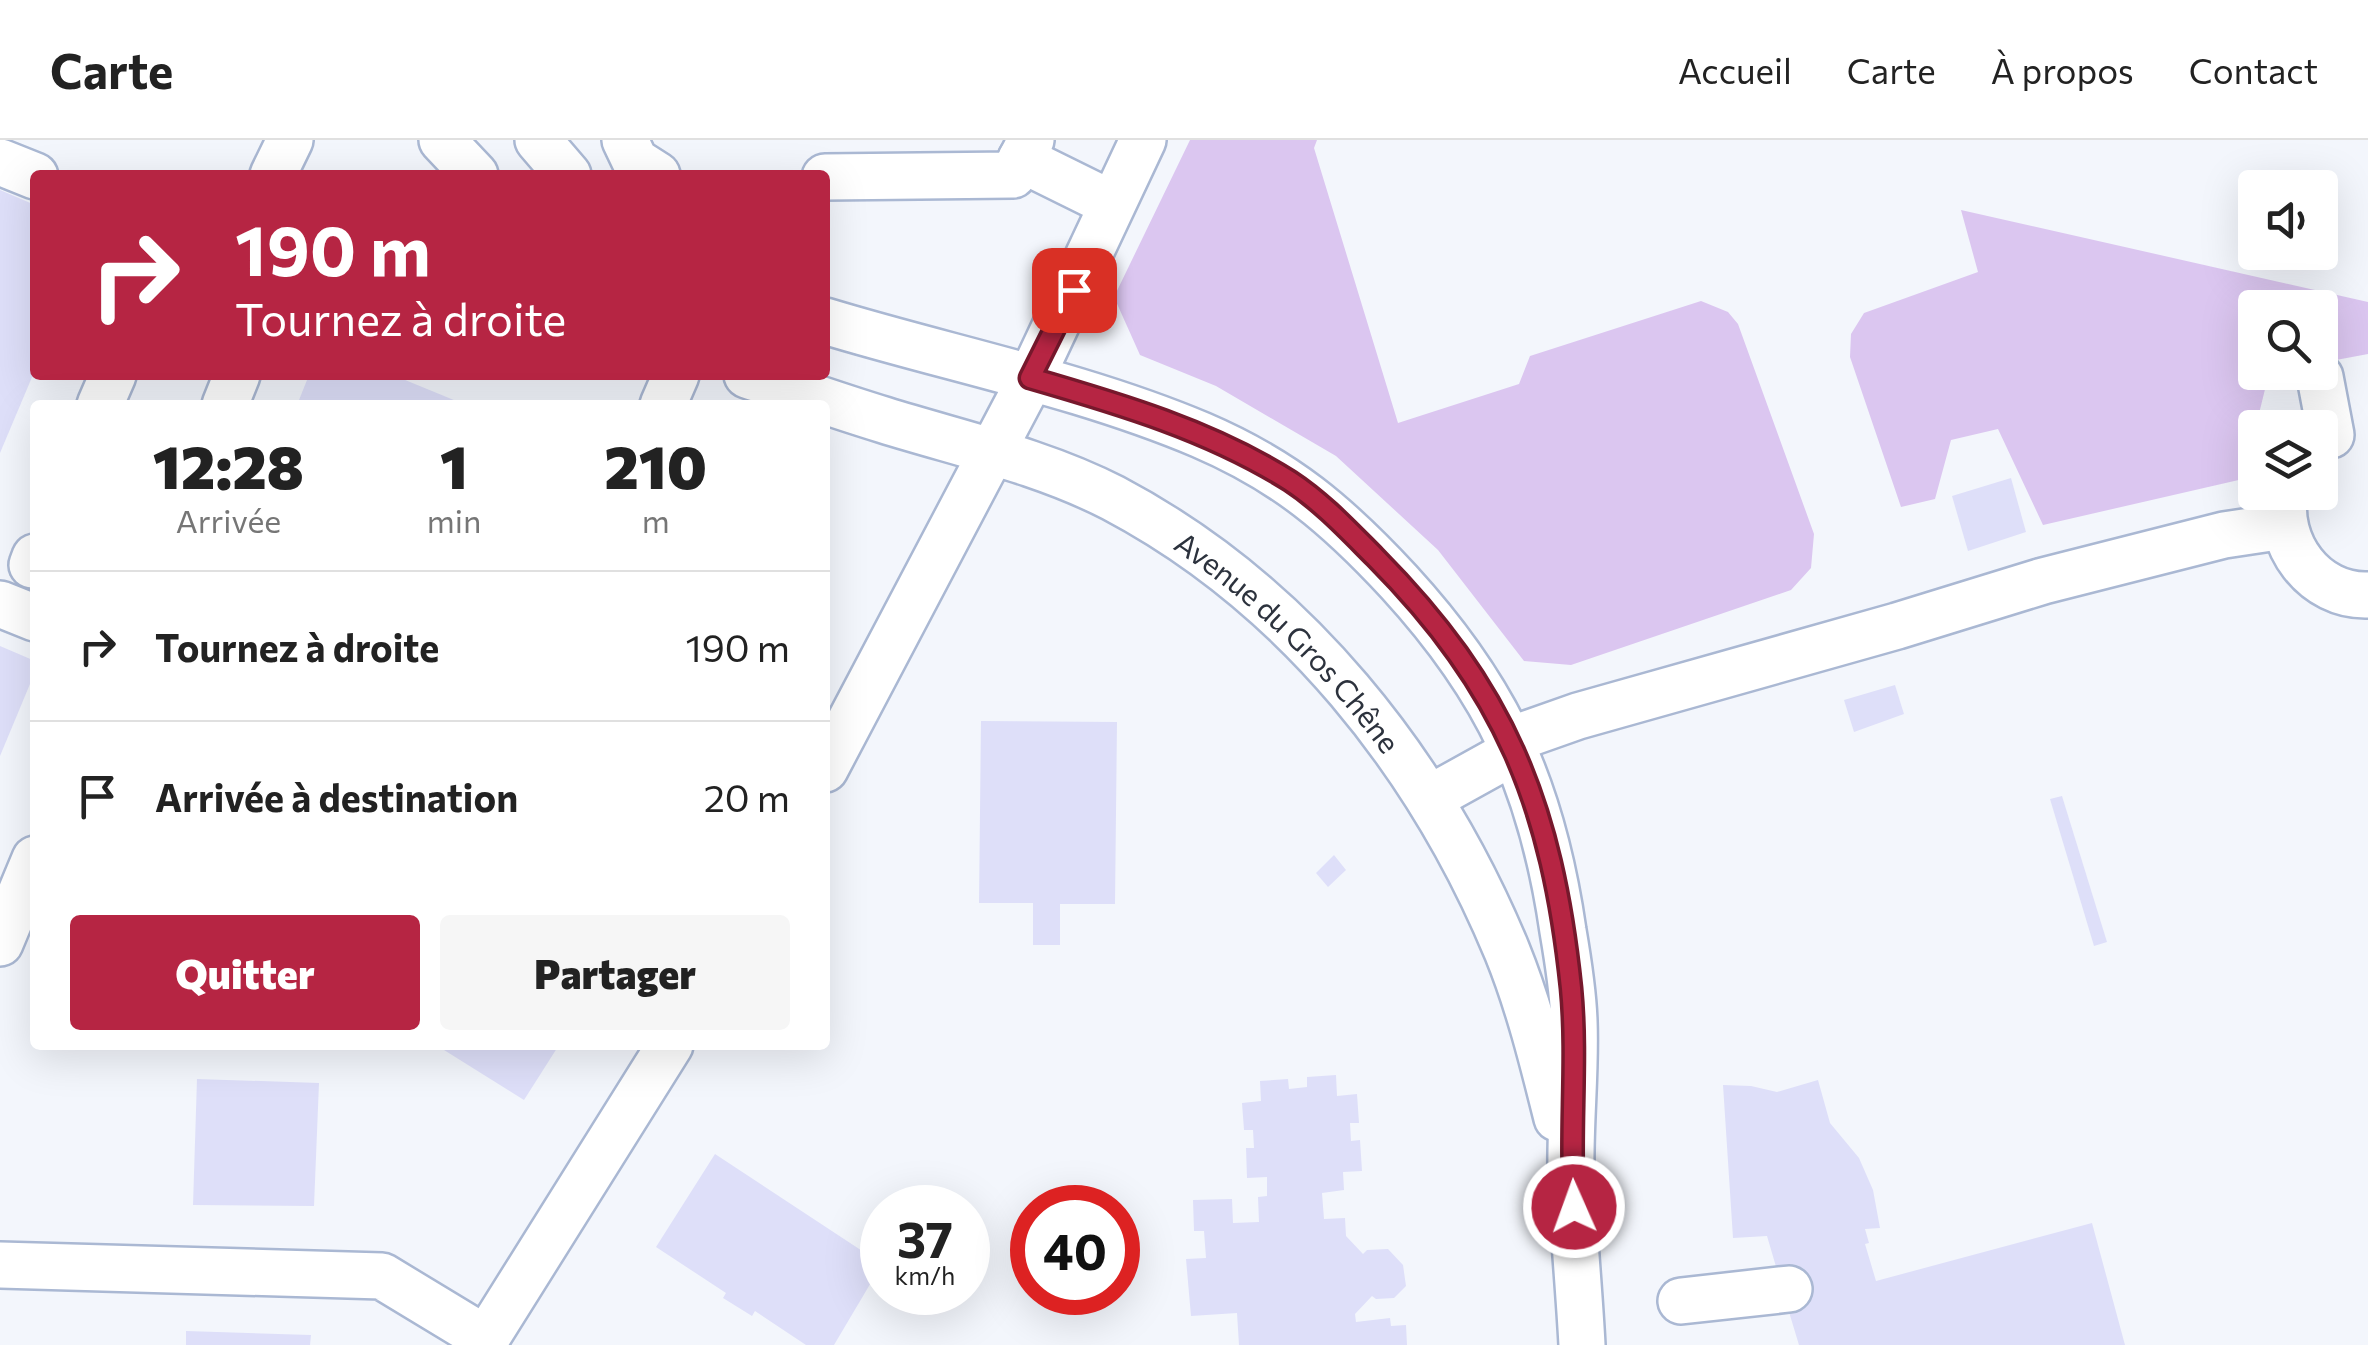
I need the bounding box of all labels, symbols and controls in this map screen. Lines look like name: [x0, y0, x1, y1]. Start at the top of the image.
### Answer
text: Carte: [50, 40, 173, 99]
text: Accueil: [1678, 48, 1792, 91]
text: Carte: [1847, 48, 1936, 91]
text: À propos: [1991, 48, 2134, 91]
text: Contact: [2189, 48, 2318, 91]
map controls: [2238, 170, 2338, 510]
button: sound: [2238, 170, 2338, 270]
text: 190 m: [235, 205, 431, 290]
icon: right: [70, 210, 200, 340]
pin: [1032, 248, 1117, 333]
icon: arrive: [1047, 263, 1102, 318]
text: Tournez à droite: [235, 290, 566, 345]
button: search: [2238, 290, 2338, 390]
button: layers: [2238, 410, 2338, 510]
text: 12:28: [153, 428, 304, 501]
text: 1: [440, 428, 468, 501]
text: 210: [604, 428, 707, 501]
text: Arrivée: [176, 500, 281, 540]
text: min: [427, 500, 481, 540]
text: m: [642, 500, 670, 540]
street label: Avenue du Gros Chêne: [1169, 522, 1409, 759]
icon: right: [70, 619, 125, 674]
text: Tournez à droite: [155, 623, 439, 670]
text: 190 m: [685, 623, 790, 670]
icon: arrive: [70, 769, 125, 824]
text: Arrivée à destination: [155, 773, 518, 820]
text: 20 m: [704, 773, 790, 820]
button: Quitter: [70, 915, 420, 1030]
button: Partager: [440, 915, 790, 1030]
position arrow: [1522, 1155, 1626, 1259]
speed limit sign: 40: [1010, 1185, 1140, 1315]
text: 37: [897, 1207, 953, 1268]
text: km/h: [895, 1260, 955, 1290]

